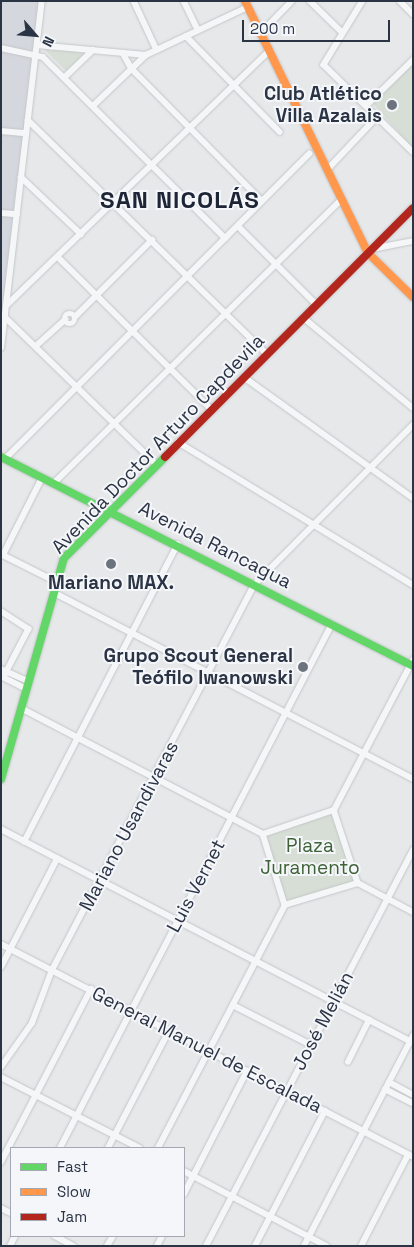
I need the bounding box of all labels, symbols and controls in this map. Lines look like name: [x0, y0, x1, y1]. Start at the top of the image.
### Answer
north arrow: [10, 10, 60, 60]
scale bar: [244, 10, 392, 42]
text: 200 m: [250, 19, 295, 38]
text: N: [38, 34, 59, 50]
place label: Club Atlético Villa Azalais: [264, 83, 382, 127]
marker: Club Atlético Villa Azalais: [386, 99, 398, 111]
district label: SAN NICOLÁS: [99, 186, 261, 214]
street label: Avenida Doctor Arturo Capdevila: [47, 329, 269, 559]
street label: Avenida Rancagua: [135, 497, 295, 593]
marker: Mariano MAX.: [105, 558, 117, 570]
place label: Mariano MAX.: [48, 572, 174, 594]
place label: Grupo Scout General Teófilo Iwanowski: [104, 645, 293, 689]
marker: Grupo Scout General Teófilo Iwanowski: [297, 661, 309, 673]
street label: Mariano Usandivaras: [75, 737, 183, 915]
park label: Plaza Juramento: [260, 835, 360, 879]
street label: Luis Vernet: [162, 836, 230, 936]
street label: José Melián: [288, 968, 358, 1074]
street label: General Manuel de Escalada: [88, 982, 326, 1118]
legend: [10, 1147, 185, 1237]
text: Fast: [57, 1157, 88, 1176]
text: Slow: [57, 1182, 91, 1201]
text: Jam: [57, 1207, 87, 1226]

